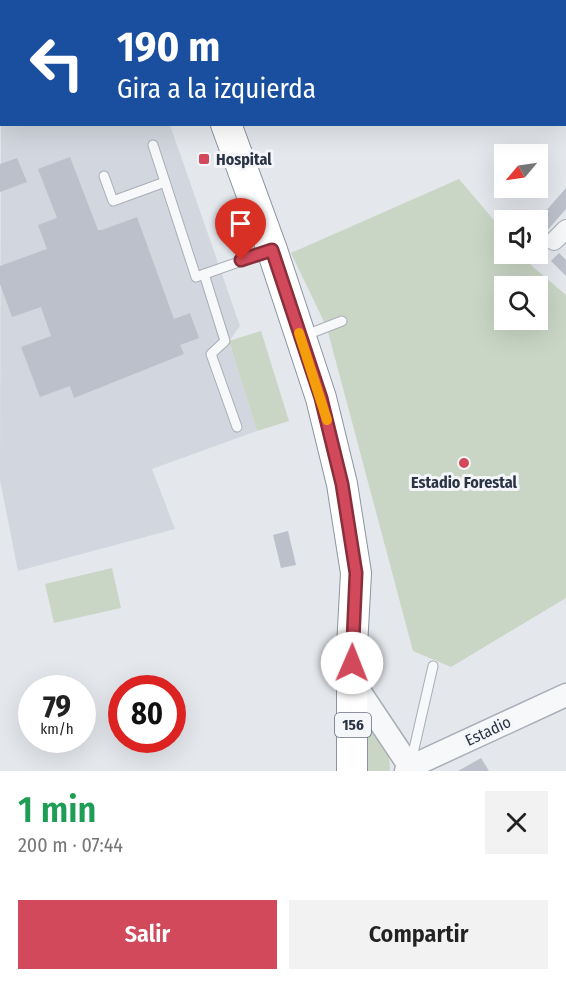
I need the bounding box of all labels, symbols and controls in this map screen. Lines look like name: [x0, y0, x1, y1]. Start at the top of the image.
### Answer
text: 190 m: [117, 22, 220, 72]
icon: left: [18, 24, 96, 102]
text: Gira a la izquierda: [117, 73, 316, 105]
north arrow: [494, 144, 548, 198]
map controls: [494, 144, 548, 330]
place label: Hospital: [216, 150, 272, 169]
marker: Hospital: [197, 152, 211, 166]
pin: [215, 198, 266, 260]
icon: arrive: [224, 207, 257, 240]
button: sound: [494, 210, 548, 264]
button: search: [494, 276, 548, 330]
marker: Estadio Forestal: [457, 456, 471, 470]
place label: Estadio Forestal: [411, 473, 518, 492]
position arrow: [320, 631, 384, 695]
speed limit sign: 80: [108, 675, 186, 753]
text: 79: [43, 689, 71, 725]
street label: Estadio: [462, 712, 514, 750]
road number: 156: [335, 713, 371, 737]
text: km/h: [40, 720, 74, 738]
text: 1 min: [18, 788, 96, 832]
button: close: [485, 791, 548, 854]
text: 200 m · 07:44: [18, 833, 123, 857]
button: Salir: [18, 900, 277, 969]
button: Compartir: [289, 900, 548, 969]

